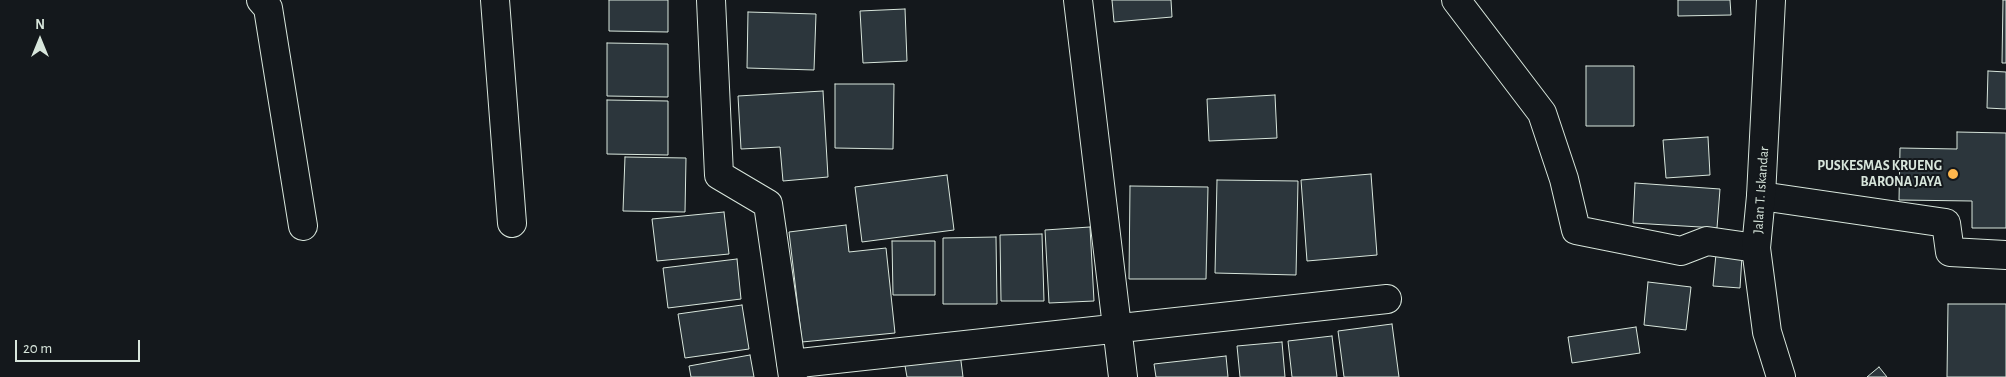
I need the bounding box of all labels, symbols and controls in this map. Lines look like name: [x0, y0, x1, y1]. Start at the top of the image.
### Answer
north arrow: [15, 15, 65, 65]
text: N: [35, 18, 45, 32]
street label: Jalan T. Iskandar: [1750, 146, 1772, 234]
place label: PUSKESMAS KRUENG BARONA JAYA: [1817, 158, 1942, 190]
marker: PUSKESMAS KRUENG BARONA JAYA: [1946, 167, 1960, 181]
scale bar: [18, 330, 142, 362]
text: 20 m: [23, 341, 52, 356]

